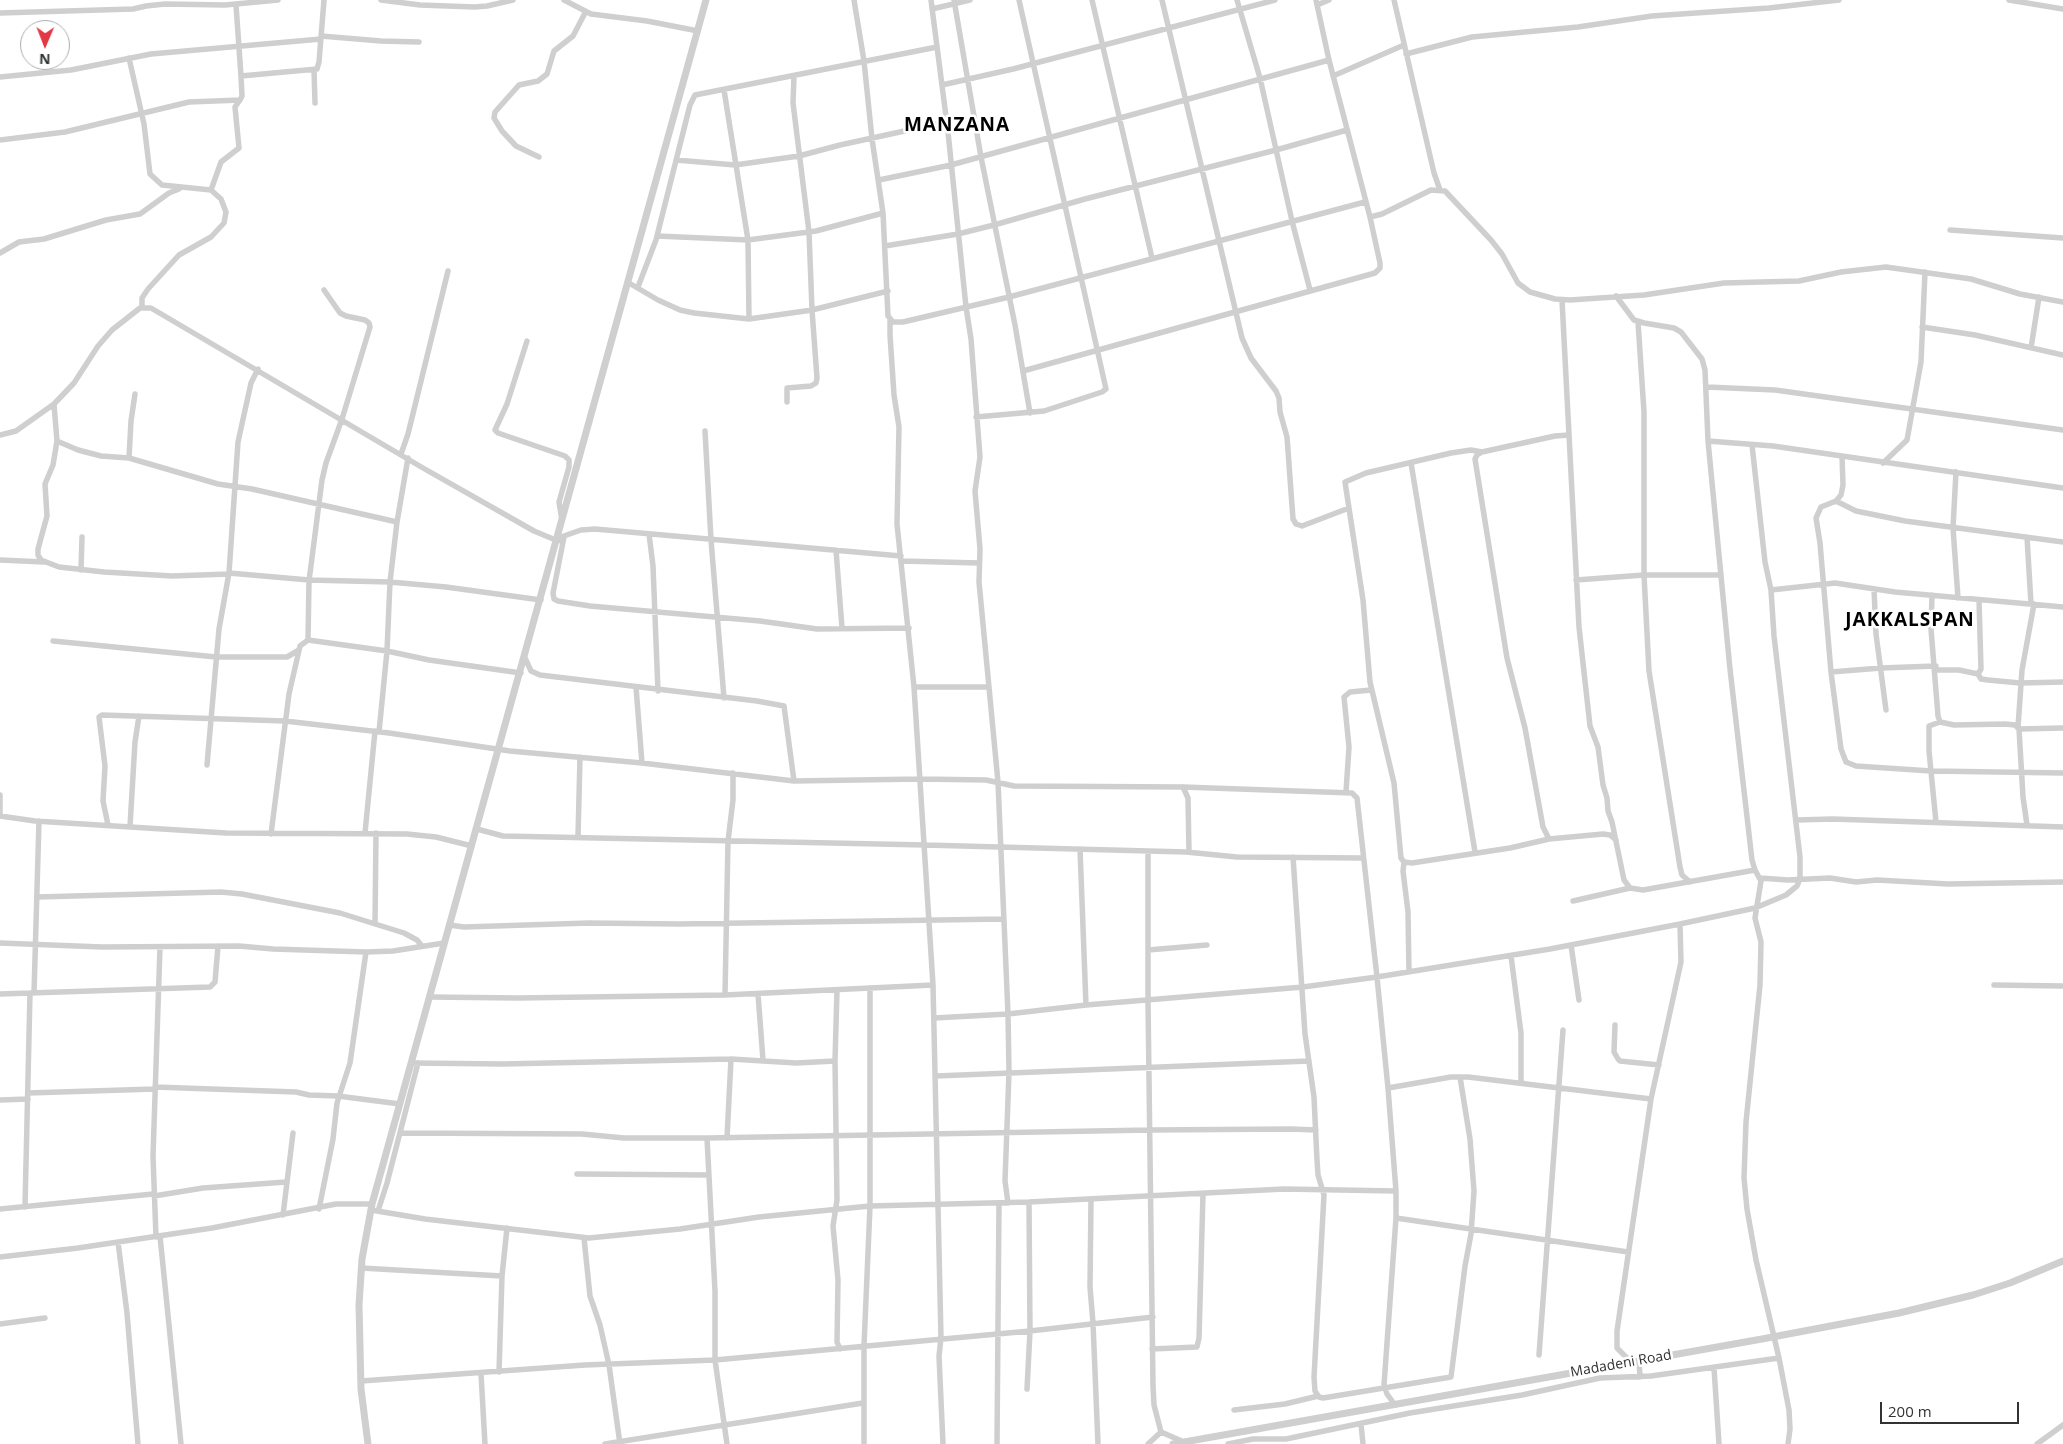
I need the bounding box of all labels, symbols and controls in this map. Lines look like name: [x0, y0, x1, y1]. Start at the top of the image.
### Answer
north arrow: [20, 20, 70, 70]
text: N: [39, 50, 51, 69]
district label: MANZANA: [903, 115, 1011, 137]
district label: JAKKALSPAN: [1844, 610, 1976, 632]
street label: Madadeni Road: [1569, 1347, 1673, 1381]
scale bar: [1883, 1392, 2022, 1424]
text: 200 m: [1888, 1401, 1932, 1421]

